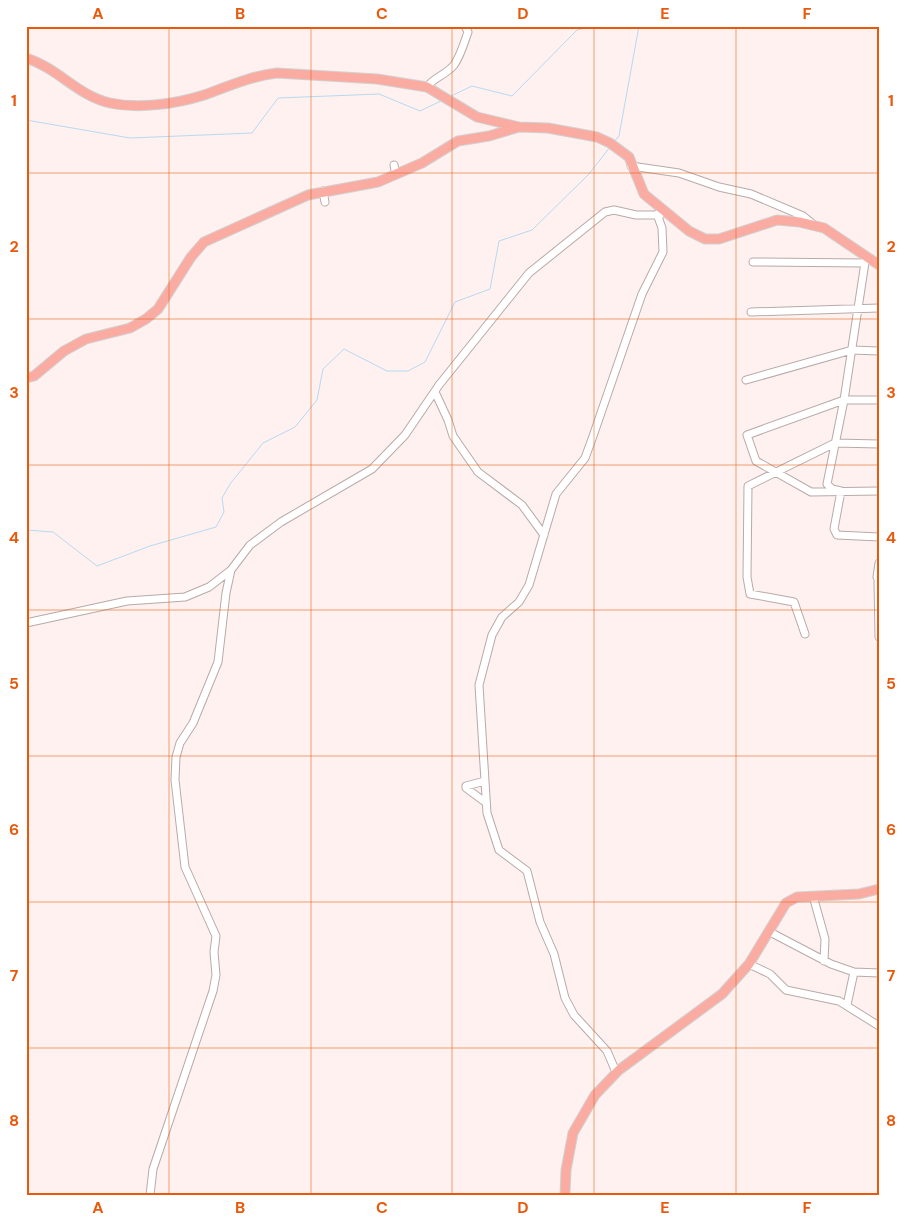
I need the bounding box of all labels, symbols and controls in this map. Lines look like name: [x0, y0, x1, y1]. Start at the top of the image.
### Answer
text: A: [92, 3, 104, 24]
text: B: [235, 3, 245, 24]
text: C: [376, 3, 388, 24]
text: D: [517, 3, 529, 24]
text: E: [660, 3, 670, 24]
text: F: [803, 3, 812, 24]
text: 1: [11, 90, 17, 111]
text: 1: [888, 90, 894, 111]
text: 2: [9, 236, 19, 257]
text: 2: [886, 236, 896, 257]
text: 3: [9, 382, 19, 403]
text: 3: [886, 382, 896, 403]
text: 4: [9, 527, 19, 548]
text: 4: [886, 527, 896, 548]
text: 5: [9, 673, 19, 694]
text: 5: [886, 673, 896, 694]
text: 6: [9, 819, 19, 840]
text: 6: [886, 819, 896, 840]
text: 7: [10, 965, 19, 986]
text: 7: [887, 965, 896, 986]
text: 8: [9, 1110, 19, 1131]
text: 8: [886, 1110, 896, 1131]
text: A: [92, 1197, 104, 1218]
text: B: [235, 1197, 245, 1218]
text: C: [376, 1197, 388, 1218]
text: D: [517, 1197, 529, 1218]
text: E: [660, 1197, 670, 1218]
text: F: [803, 1197, 812, 1218]

